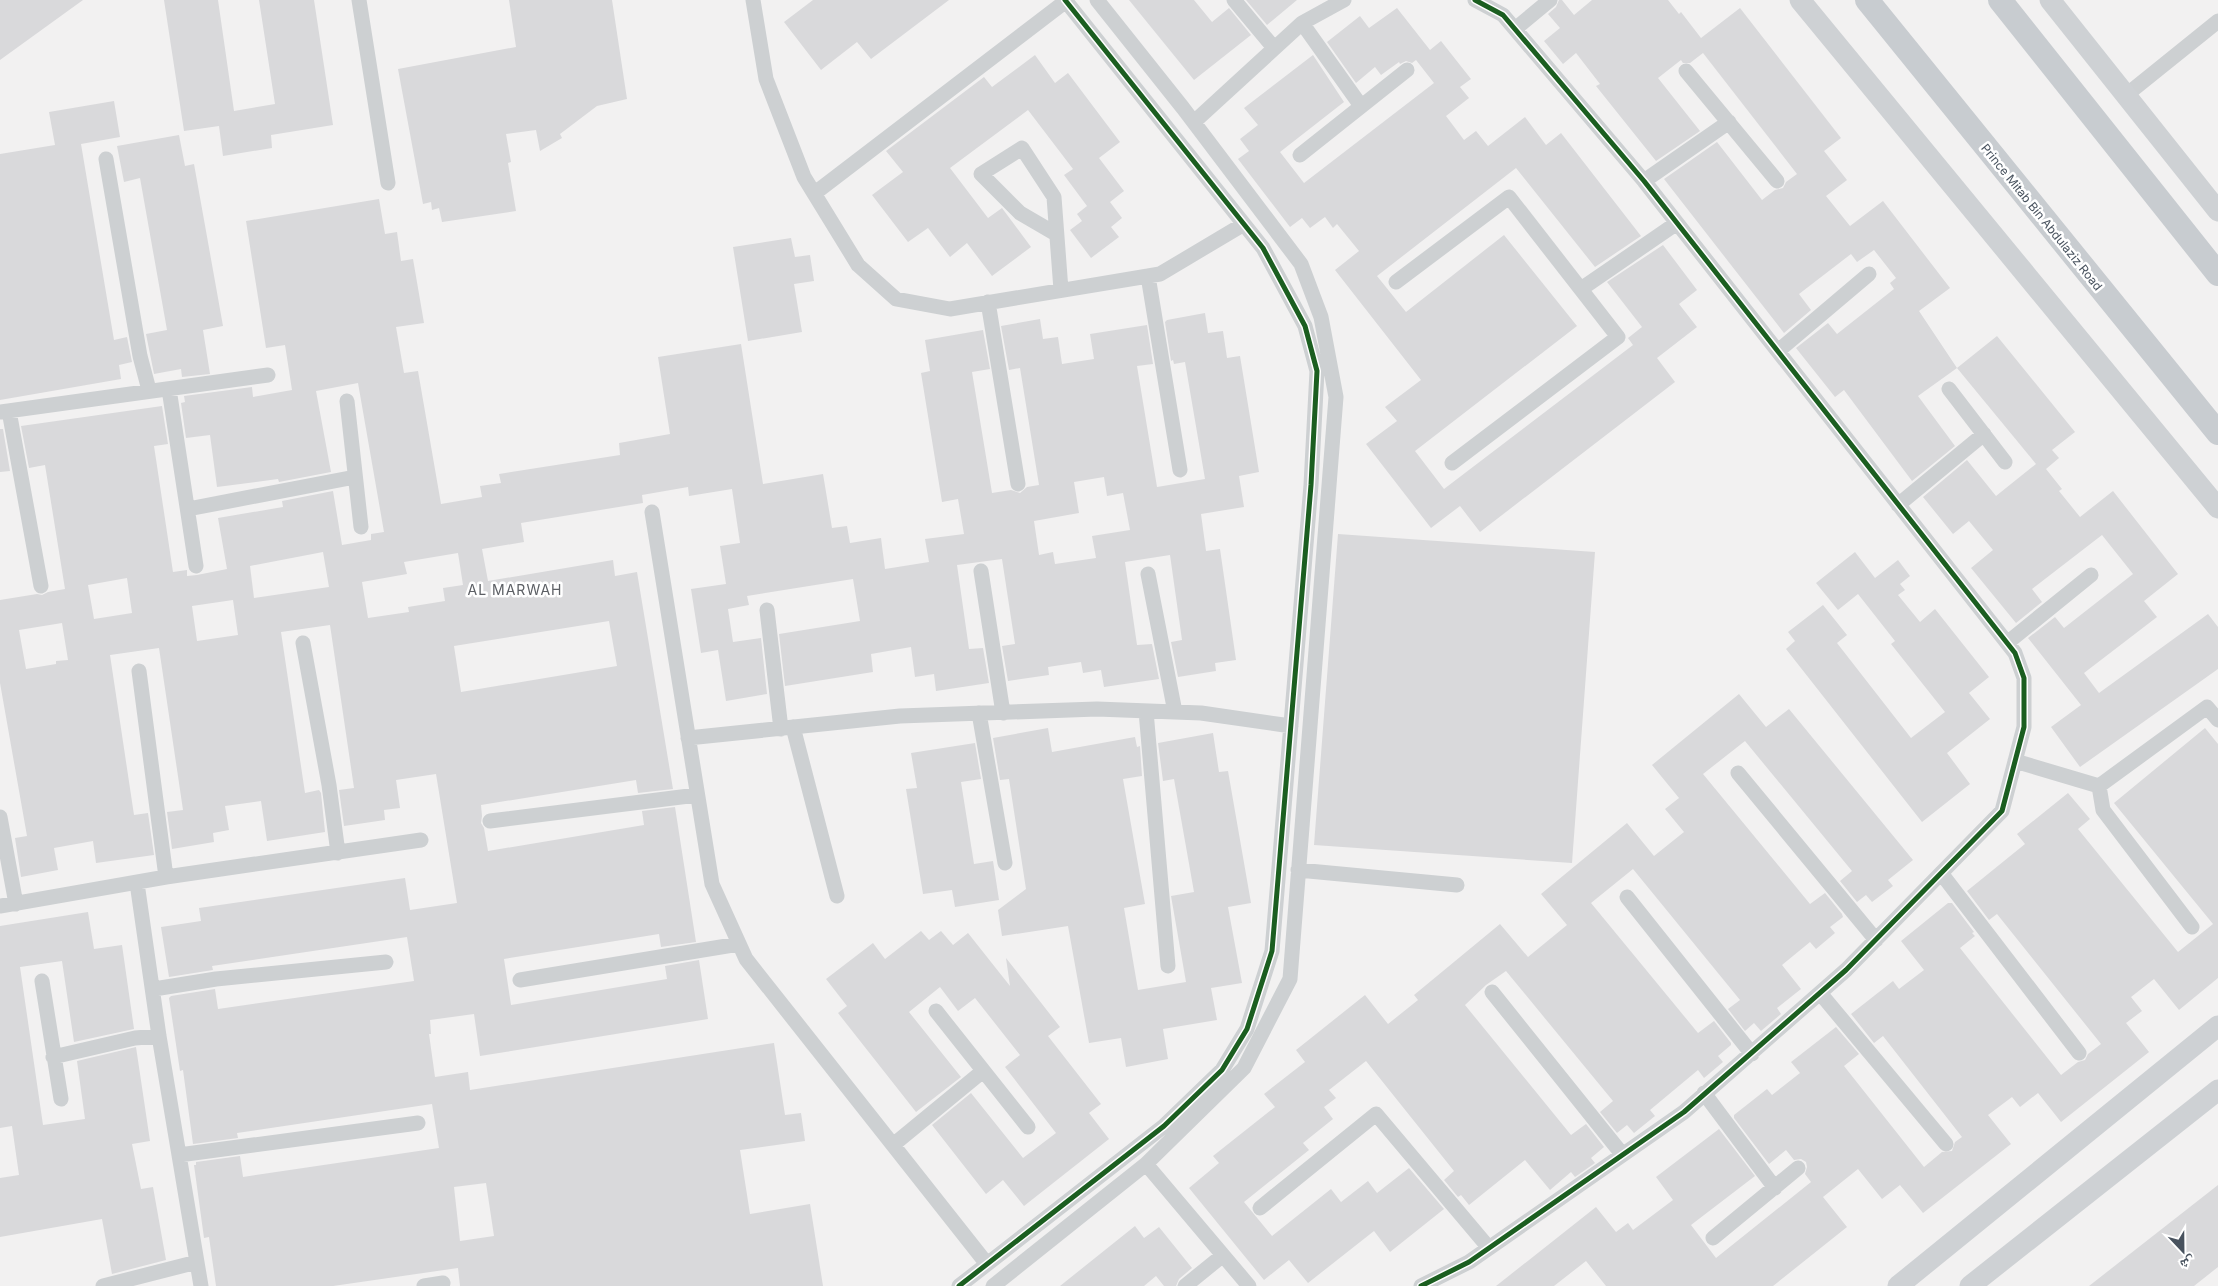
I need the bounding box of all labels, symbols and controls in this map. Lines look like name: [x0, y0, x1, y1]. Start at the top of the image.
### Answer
street label: Prince Mitab Bin Abdulaziz Road: [1978, 141, 2106, 293]
district label: AL MARWAH: [468, 581, 562, 598]
north arrow: [2158, 1226, 2208, 1276]
text: ش: [2177, 1252, 2198, 1274]

